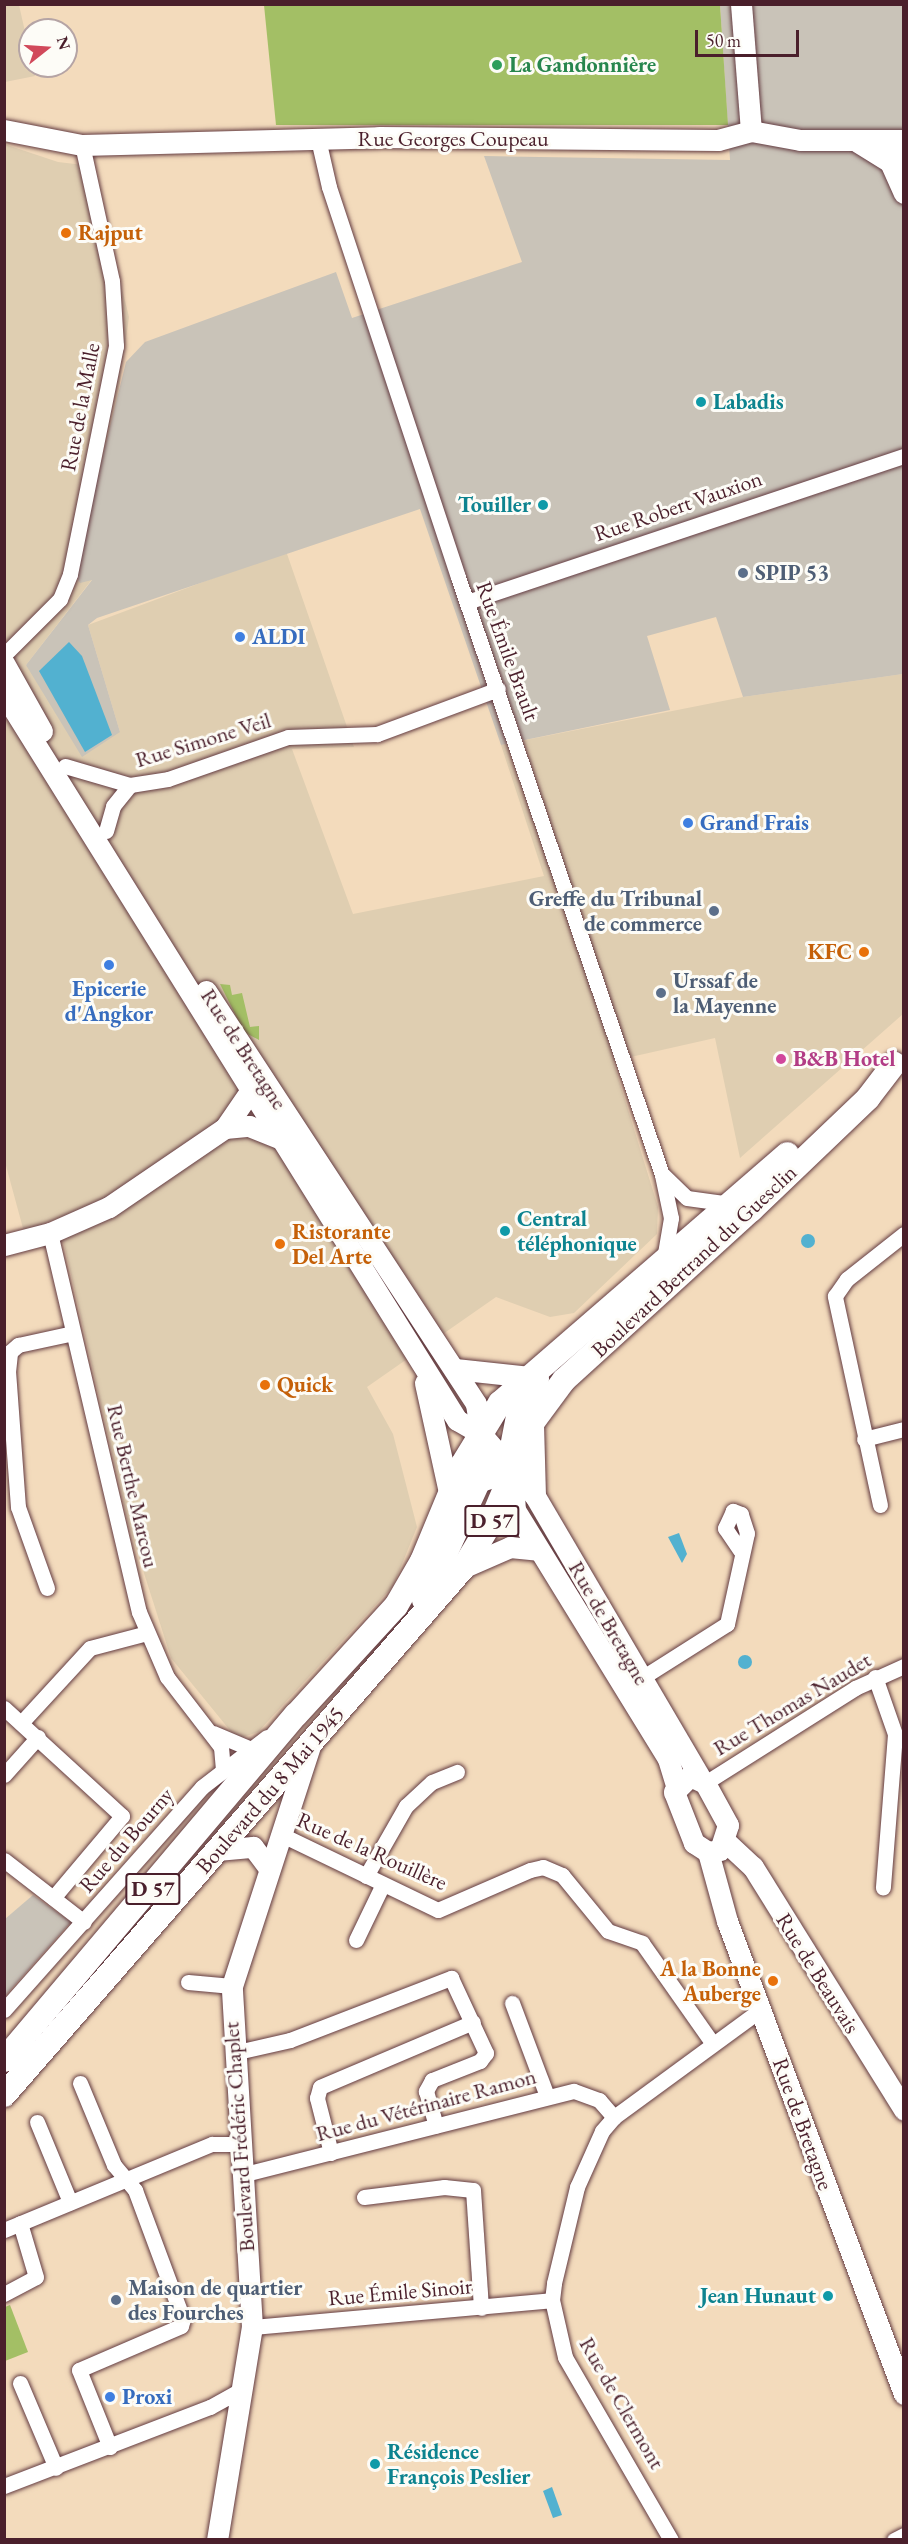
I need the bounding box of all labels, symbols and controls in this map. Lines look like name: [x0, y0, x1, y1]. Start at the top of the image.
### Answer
north arrow: [18, 18, 78, 78]
scale bar: [698, 18, 802, 56]
text: 50 m: [706, 29, 741, 52]
text: N: [52, 34, 76, 52]
place label: La Gandonnière: [509, 52, 656, 78]
marker: La Gandonnière: [490, 58, 504, 72]
street label: Rue Georges Coupeau: [357, 126, 549, 152]
place label: Rajput: [78, 220, 143, 246]
marker: Rajput: [59, 226, 73, 240]
street label: Rue de la Malle: [55, 341, 105, 473]
place label: Labadis: [713, 389, 784, 415]
marker: Labadis: [694, 395, 708, 409]
street label: Rue Robert Vauxion: [591, 465, 765, 547]
place label: Touiller: [458, 492, 531, 518]
marker: Touiller: [536, 498, 550, 512]
place label: SPIP 53: [755, 560, 829, 586]
marker: SPIP 53: [736, 566, 750, 580]
street label: Rue Émile Brault: [471, 578, 545, 724]
place label: ALDI: [252, 624, 305, 650]
marker: ALDI: [233, 630, 247, 644]
street label: Rue Simone Veil: [132, 707, 274, 773]
place label: Grand Frais: [700, 810, 809, 836]
marker: Grand Frais: [681, 816, 695, 830]
place label: Greffe du Tribunal de commerce: [529, 885, 702, 936]
marker: Greffe du Tribunal de commerce: [707, 904, 721, 918]
place label: KFC: [808, 939, 852, 965]
marker: KFC: [857, 945, 871, 959]
marker: Epicerie d'Angkor: [102, 958, 116, 972]
place label: Urssaf de la Mayenne: [673, 967, 776, 1018]
place label: Epicerie d'Angkor: [65, 975, 153, 1026]
street label: Rue de Bretagne: [195, 984, 293, 1114]
marker: Urssaf de la Mayenne: [654, 986, 668, 1000]
place label: B&B Hotel: [793, 1046, 896, 1072]
marker: B&B Hotel: [774, 1052, 788, 1066]
street label: Boulevard Bertrand du Guesclin: [586, 1159, 802, 1363]
place label: Central téléphonique: [517, 1205, 637, 1256]
place label: Ristorante Del Arte: [292, 1218, 391, 1270]
marker: Central téléphonique: [498, 1224, 512, 1238]
marker: Ristorante Del Arte: [273, 1237, 287, 1251]
place label: Quick: [277, 1372, 333, 1398]
marker: Quick: [258, 1378, 272, 1392]
street label: Rue Berthe Marcou: [101, 1402, 165, 1570]
road number: D 57: [464, 1503, 520, 1539]
street label: Rue de Bretagne: [563, 1556, 655, 1690]
street label: Rue Thomas Naudet: [708, 1647, 876, 1761]
street label: Boulevard du 8 Mai 1945: [190, 1701, 350, 1879]
street label: Rue du Bourny: [73, 1782, 179, 1898]
street label: Rue de la Rouillère: [293, 1806, 451, 1896]
road number: D 57: [124, 1871, 182, 1907]
street label: Rue de Beauvais: [771, 1908, 865, 2038]
place label: A la Bonne Auberge: [660, 1955, 761, 2006]
marker: A la Bonne Auberge: [766, 1974, 780, 1988]
street label: Boulevard Frédéric Chaplet: [218, 2021, 260, 2253]
street label: Rue de Bretagne: [767, 2054, 839, 2194]
street label: Rue du Vétérinaire Ramon: [313, 2063, 539, 2147]
street label: Rue Émile Sinoir: [327, 2273, 473, 2311]
place label: Maison de quartier des Fourches: [128, 2274, 302, 2326]
place label: Jean Hunaut: [700, 2283, 816, 2309]
marker: Jean Hunaut: [821, 2289, 835, 2303]
marker: Maison de quartier des Fourches: [109, 2293, 123, 2307]
street label: Rue de Clermont: [574, 2332, 670, 2474]
place label: Proxi: [122, 2384, 172, 2410]
marker: Proxi: [103, 2390, 117, 2404]
place label: Résidence François Peslier: [387, 2438, 530, 2490]
marker: Résidence François Peslier: [368, 2457, 382, 2471]

